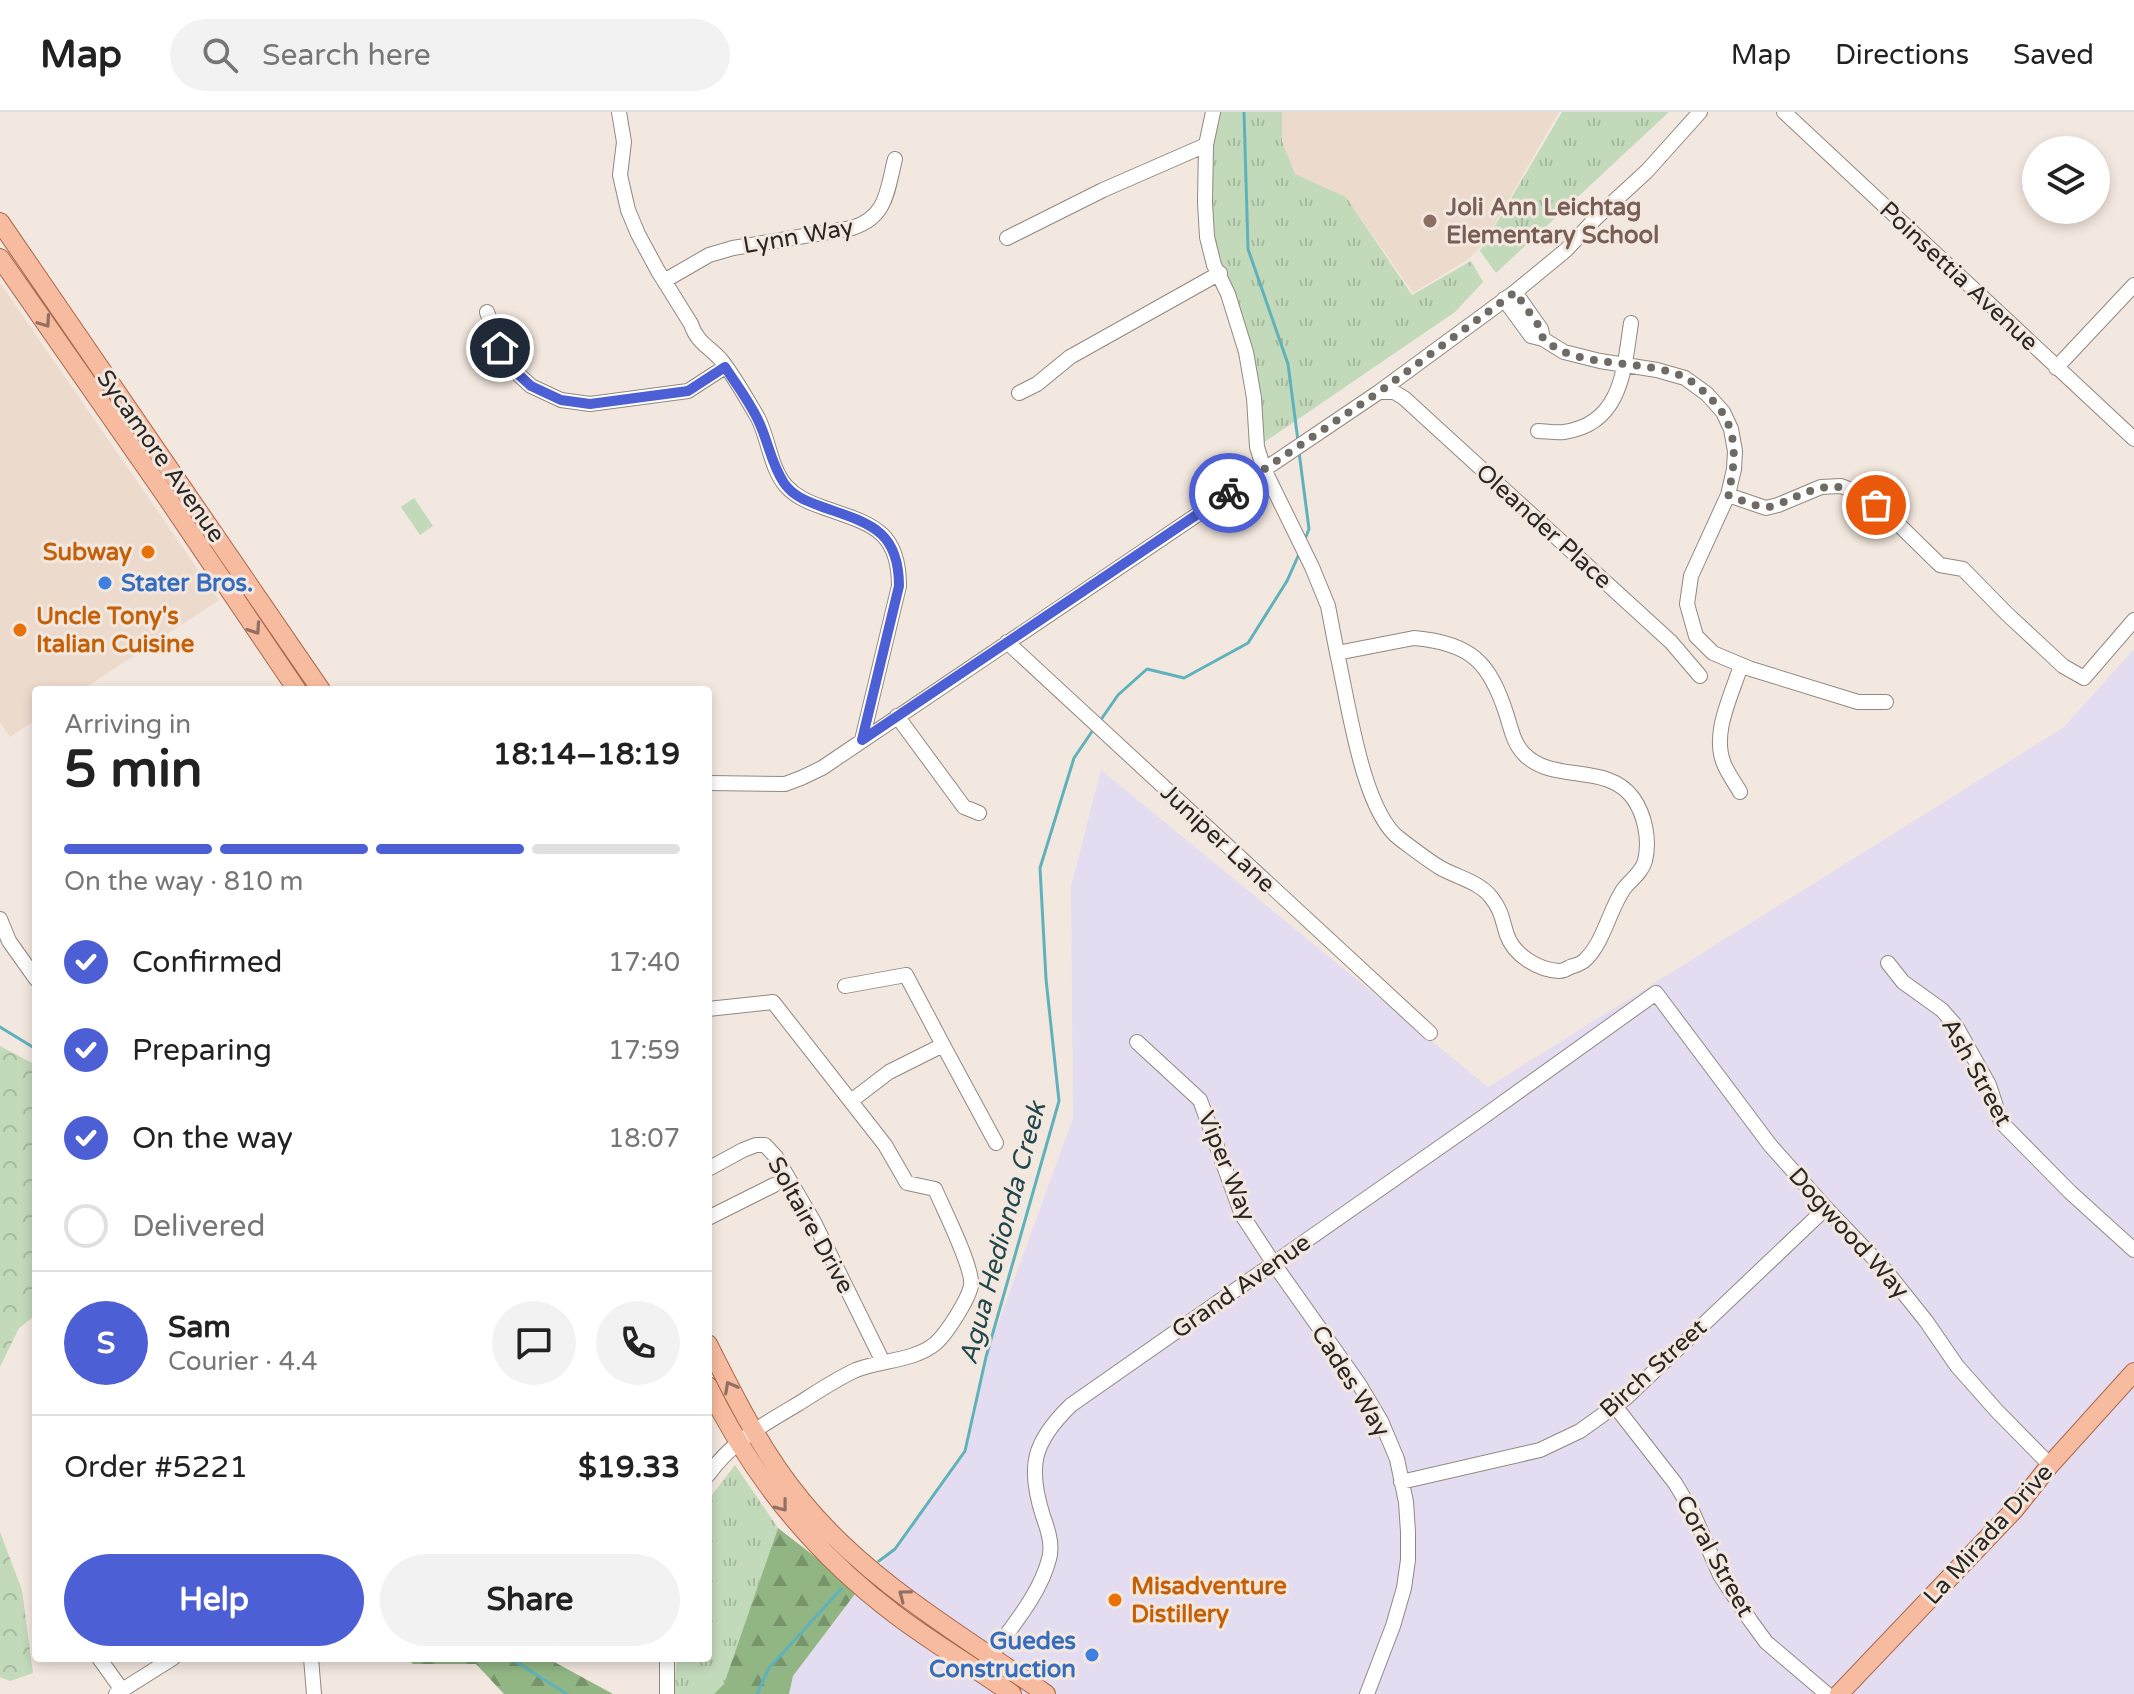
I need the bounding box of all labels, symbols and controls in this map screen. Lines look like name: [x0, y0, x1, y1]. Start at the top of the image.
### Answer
search box: [170, 19, 730, 91]
text: Map: [40, 32, 122, 78]
icon: search: [198, 33, 242, 77]
text: Search here: [262, 37, 431, 74]
text: Map: [1731, 38, 1791, 72]
text: Directions: [1835, 38, 1969, 72]
text: Saved: [2013, 38, 2094, 72]
map controls: [2022, 136, 2110, 224]
button: layers: [2022, 136, 2110, 224]
place label: Joli Ann Leichtag Elementary School: [1445, 193, 1659, 250]
street label: Poinsettia Avenue: [1873, 196, 2044, 357]
marker: Joli Ann Leichtag Elementary School: [1421, 212, 1439, 230]
street label: Lynn Way: [741, 213, 856, 260]
one-way arrow: [35, 314, 50, 328]
pin: [466, 314, 534, 382]
icon: home: [478, 326, 522, 370]
street label: Sycamore Avenue: [90, 364, 231, 548]
courier: [1189, 453, 1269, 533]
street label: Oleander Place: [1470, 458, 1618, 595]
icon: bike: [1207, 471, 1251, 515]
pin: [1842, 471, 1910, 539]
icon: bag: [1854, 483, 1898, 527]
place label: Subway: [43, 538, 132, 567]
marker: Subway: [139, 543, 157, 561]
place label: Stater Bros.: [121, 569, 253, 598]
marker: Stater Bros.: [96, 574, 114, 592]
place label: Uncle Tony's Italian Cuisine: [36, 602, 195, 659]
one-way arrow: [246, 620, 261, 634]
marker: Uncle Tony's Italian Cuisine: [11, 621, 29, 639]
text: Arriving in: [64, 709, 191, 740]
text: 18:14–18:19: [493, 736, 680, 773]
text: 5 min: [64, 738, 203, 801]
street label: Juniper Lane: [1154, 778, 1281, 899]
text: On the way · 810 m: [64, 866, 303, 897]
icon: check: [64, 940, 108, 984]
text: Confirmed: [132, 944, 283, 981]
text: 17:40: [608, 947, 680, 978]
street label: Ash Street: [1935, 1013, 2018, 1131]
icon: check: [64, 1028, 108, 1072]
text: Preparing: [132, 1032, 272, 1069]
text: 17:59: [608, 1035, 680, 1066]
water label: Agua Hedionda Creek: [953, 1097, 1053, 1368]
street label: Viper Way: [1191, 1107, 1262, 1226]
icon: check: [64, 1116, 108, 1160]
text: On the way: [132, 1120, 293, 1157]
text: 18:07: [608, 1123, 680, 1154]
street label: Soltaire Drive: [761, 1152, 860, 1299]
street label: Dogwood Way: [1782, 1162, 1915, 1305]
text: Delivered: [132, 1208, 266, 1245]
street label: Grand Avenue: [1166, 1228, 1316, 1345]
button: chat: [492, 1301, 576, 1385]
button: phone: [596, 1301, 680, 1385]
text: Sam: [168, 1309, 231, 1346]
street label: Birch Street: [1594, 1313, 1713, 1424]
street label: Cades Way: [1305, 1320, 1396, 1443]
text: S: [97, 1325, 115, 1362]
text: Courier · 4.4: [168, 1346, 318, 1377]
one-way arrow: [725, 1381, 740, 1396]
text: Order #5221: [64, 1449, 248, 1486]
text: $19.33: [578, 1449, 680, 1486]
street label: La Mirada Drive: [1918, 1458, 2059, 1611]
street label: Coral Street: [1669, 1490, 1760, 1622]
one-way arrow: [772, 1497, 787, 1511]
button: Help: [64, 1554, 364, 1646]
button: Share: [380, 1554, 680, 1646]
place label: Misadventure Distillery: [1131, 1572, 1287, 1629]
one-way arrow: [898, 1591, 913, 1605]
marker: Misadventure Distillery: [1106, 1591, 1124, 1609]
place label: Guedes Construction: [929, 1627, 1076, 1684]
marker: Guedes Construction: [1083, 1646, 1101, 1664]

